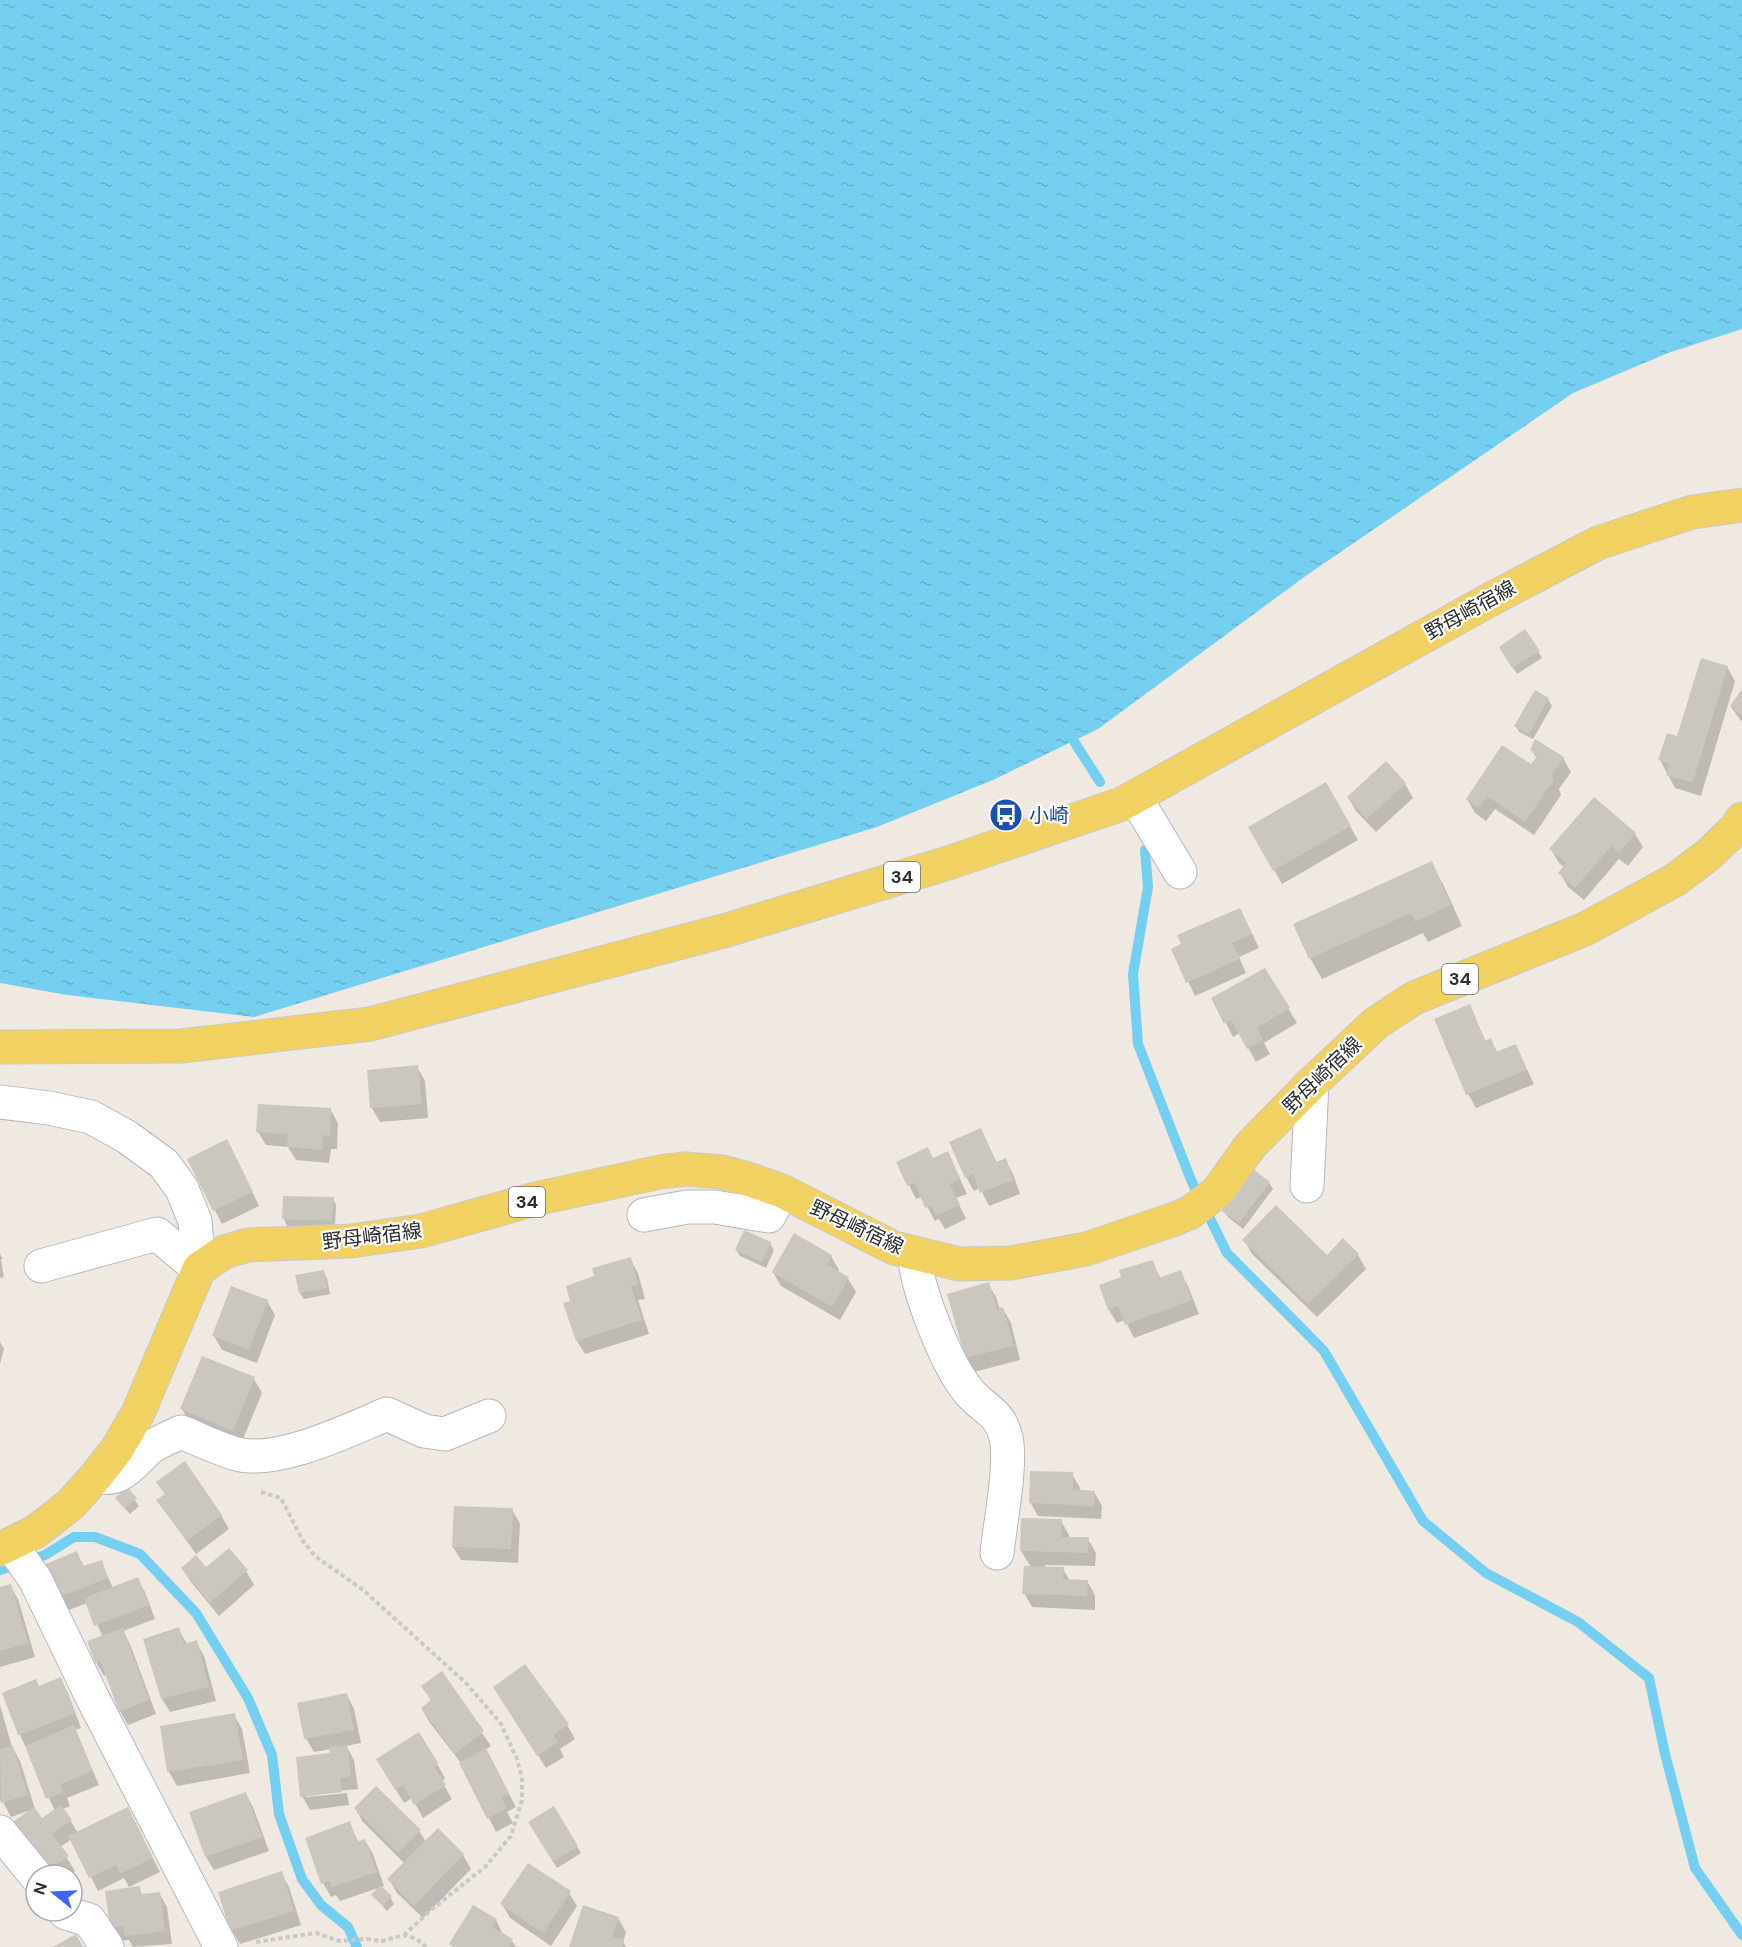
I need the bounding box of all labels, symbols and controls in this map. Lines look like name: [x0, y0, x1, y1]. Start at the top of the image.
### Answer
street label: 野母崎宿線: [1420, 574, 1520, 646]
bus stop icon: 小崎: [988, 797, 1024, 833]
place label: 小崎: [1029, 802, 1069, 828]
road number: 34: [884, 862, 920, 892]
road number: 34: [1442, 964, 1478, 994]
street label: 野母崎宿線: [1277, 1031, 1367, 1119]
road number: 34: [509, 1187, 545, 1217]
street label: 野母崎宿線: [806, 1194, 908, 1260]
street label: 野母崎宿線: [321, 1217, 423, 1255]
north arrow: [24, 1863, 84, 1923]
text: N: [28, 1880, 52, 1897]

